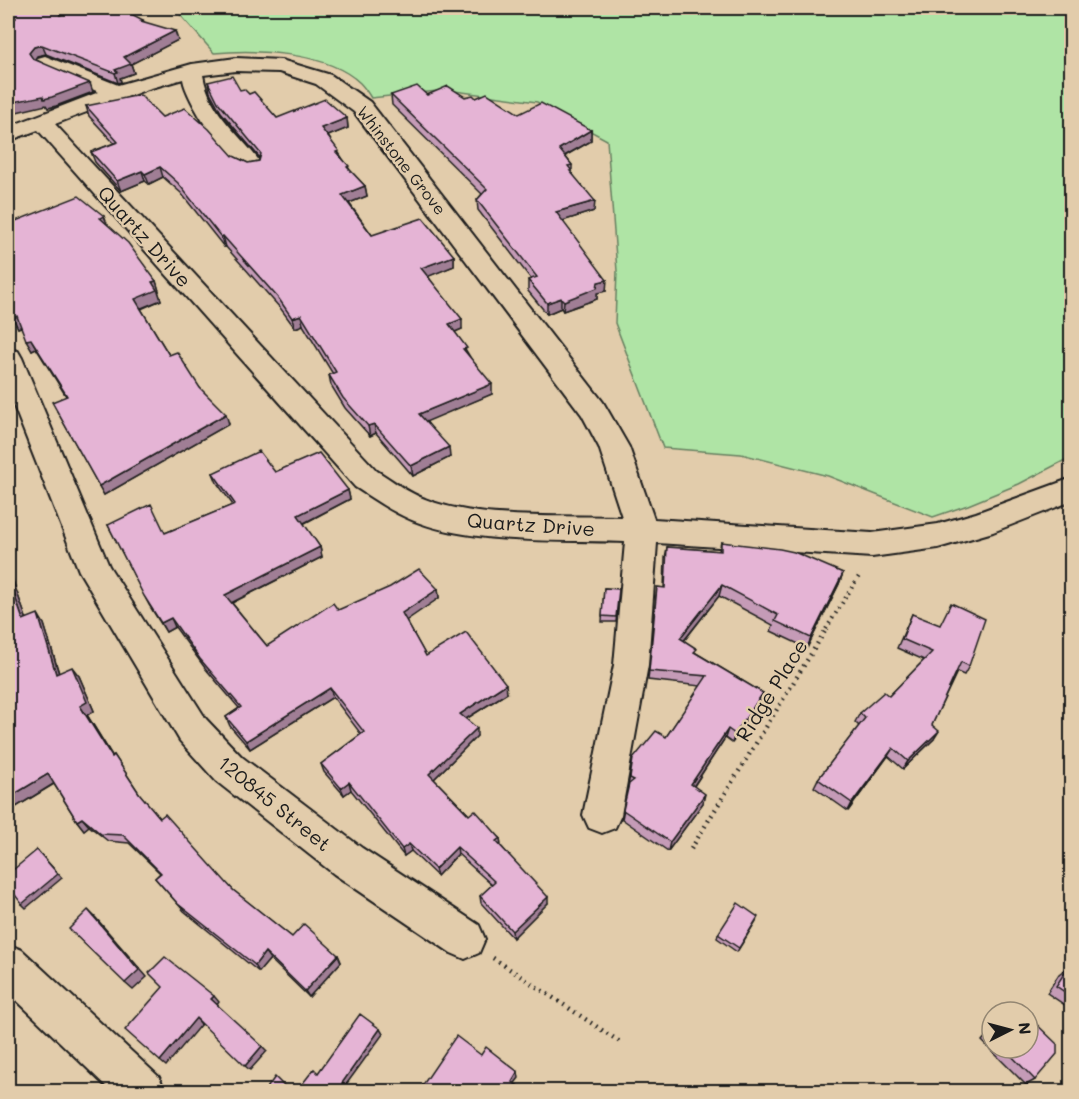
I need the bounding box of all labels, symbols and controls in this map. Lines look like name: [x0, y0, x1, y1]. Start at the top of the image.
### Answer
street label: Whinstone Grove: [353, 101, 451, 219]
street label: Quartz Drive: [92, 180, 198, 292]
street label: Quartz Drive: [466, 507, 596, 541]
street label: Ridge Place: [729, 634, 813, 746]
street label: 120845 Street: [213, 749, 337, 857]
north arrow: [980, 1000, 1040, 1060]
text: N: [1014, 1021, 1036, 1036]

